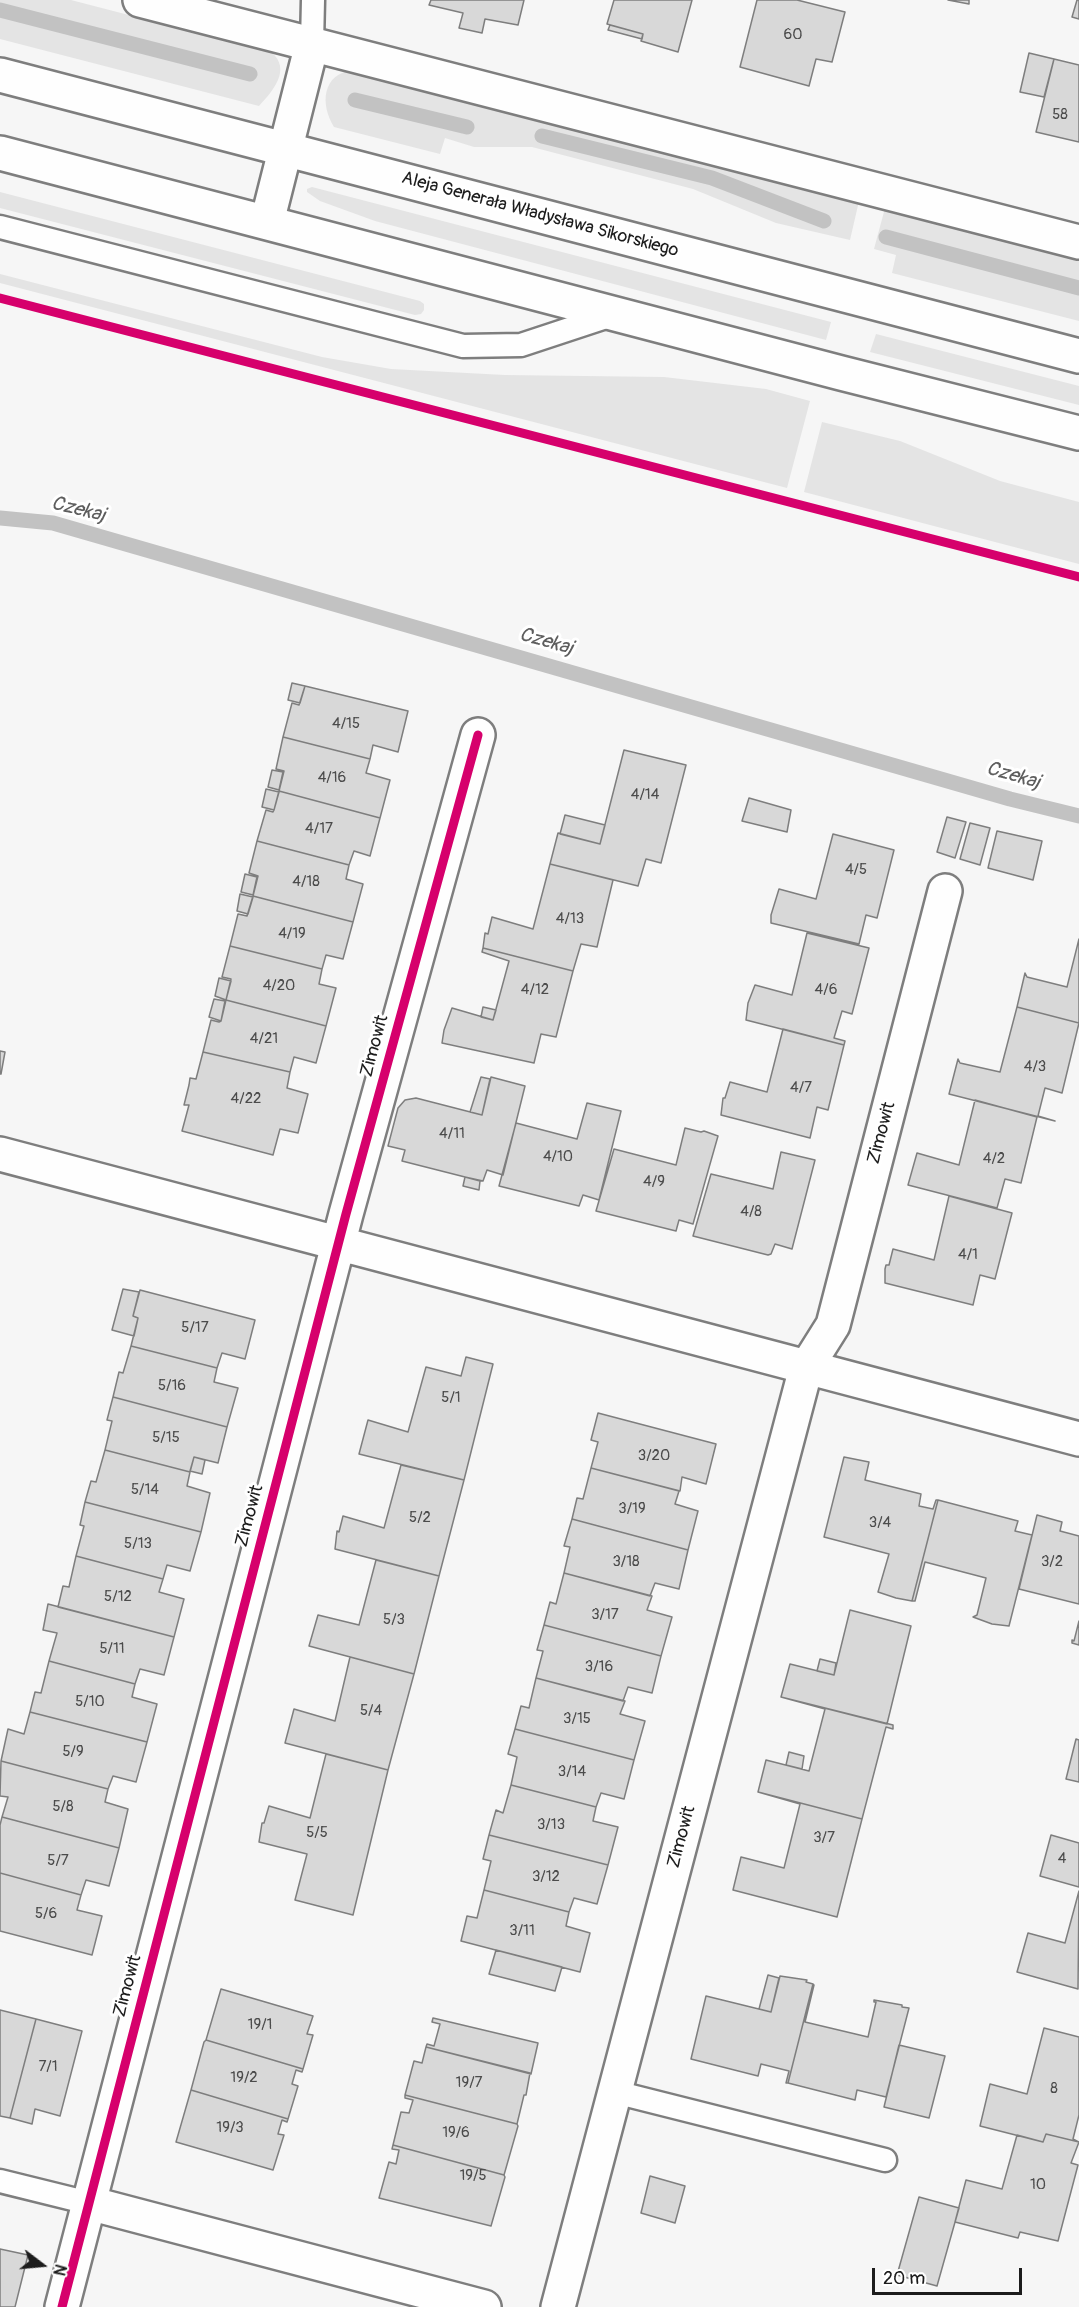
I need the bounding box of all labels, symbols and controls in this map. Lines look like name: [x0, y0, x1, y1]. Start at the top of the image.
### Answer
house number: 60: [784, 26, 802, 44]
house number: 58: [1052, 106, 1068, 124]
street label: Aleja Generała Władysława Sikorskiego: [399, 168, 681, 262]
water label: Czekaj: [48, 492, 108, 528]
water label: Czekaj: [516, 623, 576, 661]
house number: 4/15: [332, 715, 360, 733]
water label: Czekaj: [983, 757, 1043, 795]
house number: 4/16: [318, 769, 346, 787]
house number: 4/14: [631, 786, 659, 804]
house number: 4/17: [305, 820, 333, 838]
house number: 4/5: [845, 861, 867, 879]
house number: 4/18: [292, 873, 320, 891]
house number: 4/13: [556, 910, 584, 928]
house number: 4/19: [278, 925, 306, 943]
house number: 4/20: [263, 977, 295, 995]
house number: 4/12: [521, 981, 549, 999]
house number: 4/6: [815, 981, 837, 999]
street label: Zimowit: [356, 1013, 394, 1079]
house number: 4/21: [250, 1030, 278, 1048]
house number: 4/3: [1024, 1058, 1046, 1076]
house number: 4/7: [790, 1079, 812, 1097]
house number: 4/22: [231, 1090, 261, 1108]
street label: Zimowit: [863, 1100, 901, 1166]
house number: 4/11: [439, 1125, 465, 1143]
house number: 4/10: [543, 1148, 573, 1166]
house number: 4/2: [983, 1150, 1005, 1168]
house number: 4/9: [643, 1173, 665, 1191]
house number: 4/8: [740, 1203, 762, 1221]
house number: 4/1: [958, 1246, 978, 1264]
house number: 5/17: [181, 1319, 209, 1337]
house number: 5/16: [158, 1377, 186, 1395]
house number: 5/1: [441, 1389, 461, 1407]
house number: 5/15: [152, 1429, 180, 1447]
house number: 3/20: [638, 1447, 670, 1465]
house number: 5/14: [131, 1481, 159, 1499]
street label: Zimowit: [231, 1483, 269, 1549]
house number: 3/19: [618, 1500, 646, 1518]
house number: 5/2: [409, 1509, 431, 1527]
house number: 3/4: [869, 1514, 891, 1532]
house number: 5/13: [124, 1535, 152, 1553]
house number: 3/18: [612, 1553, 640, 1571]
house number: 3/2: [1041, 1553, 1063, 1571]
house number: 5/12: [104, 1588, 132, 1606]
house number: 3/17: [591, 1606, 619, 1624]
house number: 5/3: [383, 1611, 405, 1629]
house number: 5/11: [99, 1640, 125, 1658]
house number: 3/16: [585, 1658, 613, 1676]
house number: 5/10: [75, 1693, 105, 1711]
house number: 5/4: [360, 1702, 382, 1720]
house number: 3/15: [563, 1710, 591, 1728]
house number: 5/9: [62, 1743, 84, 1761]
house number: 3/14: [558, 1763, 586, 1781]
house number: 5/8: [52, 1798, 74, 1816]
street label: Zimowit: [663, 1804, 701, 1870]
house number: 3/13: [537, 1816, 565, 1834]
house number: 5/5: [306, 1824, 328, 1842]
house number: 3/7: [813, 1829, 835, 1847]
house number: 4: [1058, 1850, 1066, 1868]
house number: 5/7: [47, 1852, 69, 1870]
house number: 3/12: [532, 1868, 560, 1886]
house number: 5/6: [35, 1905, 57, 1923]
house number: 3/11: [509, 1922, 535, 1940]
street label: Zimowit: [109, 1953, 147, 2019]
house number: 19/1: [248, 2016, 272, 2034]
house number: 7/1: [38, 2058, 58, 2076]
house number: 19/2: [230, 2069, 258, 2087]
house number: 19/7: [456, 2074, 482, 2092]
house number: 8: [1050, 2080, 1058, 2098]
house number: 19/3: [216, 2119, 244, 2137]
house number: 19/6: [442, 2124, 470, 2142]
house number: 19/5: [459, 2167, 487, 2185]
house number: 10: [1030, 2176, 1046, 2194]
north arrow: [12, 2235, 72, 2295]
scale bar: [875, 2256, 1025, 2294]
text: N: [48, 2262, 70, 2278]
text: 20 m: [883, 2267, 925, 2290]

